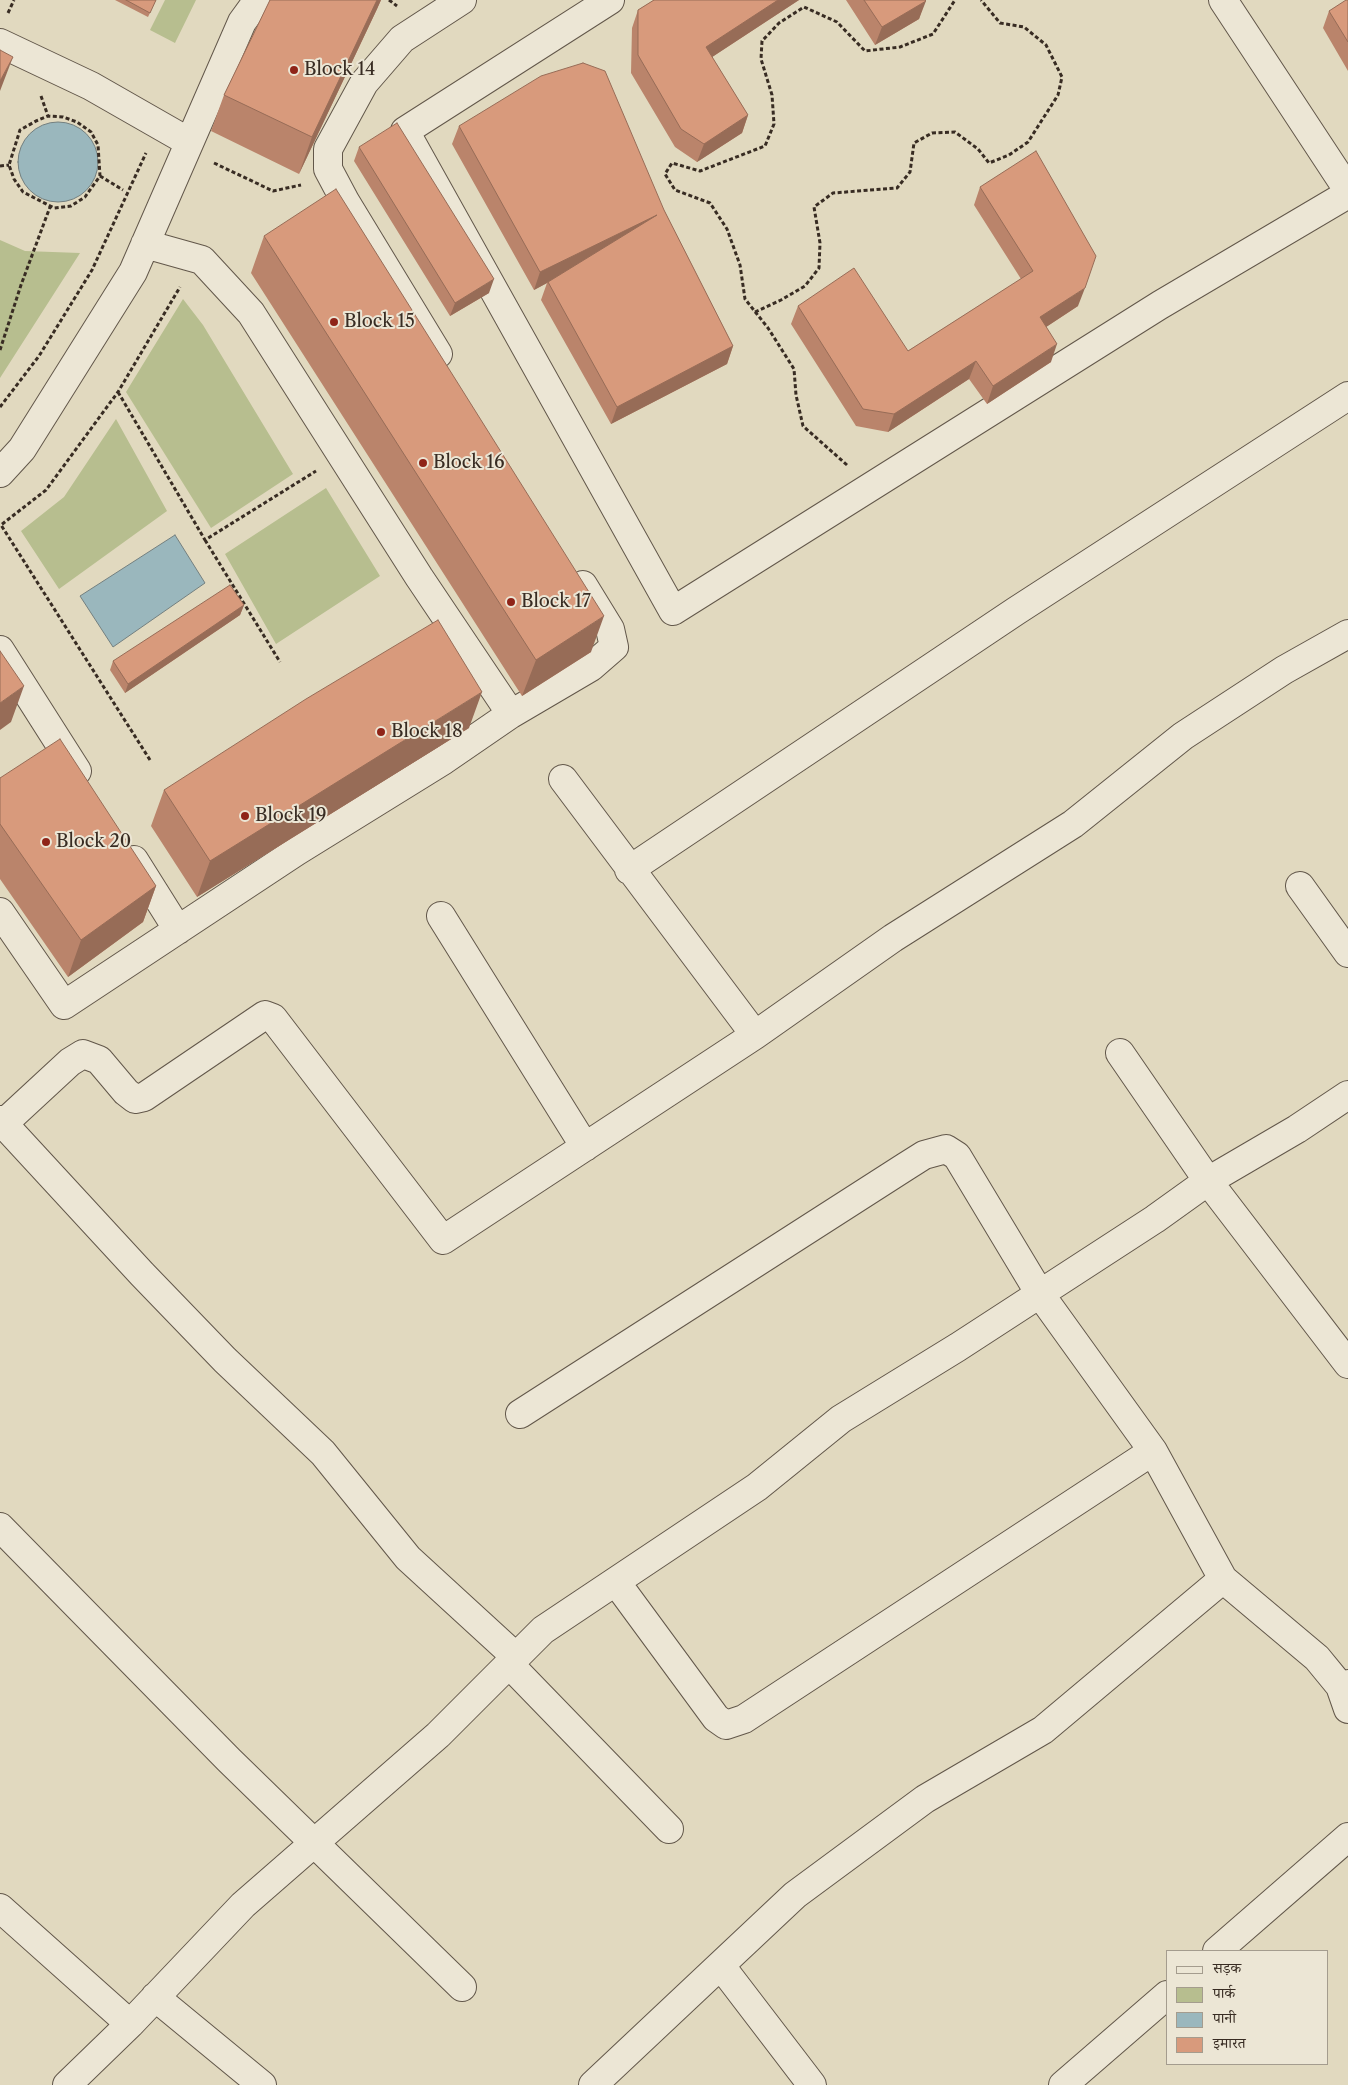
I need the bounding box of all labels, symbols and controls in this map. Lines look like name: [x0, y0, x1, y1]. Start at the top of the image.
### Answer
place label: Block 14: [304, 59, 375, 81]
marker: Block 14: [288, 64, 300, 76]
place label: Block 15: [344, 311, 415, 333]
marker: Block 15: [328, 316, 340, 328]
place label: Block 16: [433, 452, 505, 474]
marker: Block 16: [417, 457, 429, 469]
place label: Block 17: [521, 591, 591, 613]
marker: Block 17: [505, 596, 517, 608]
place label: Block 18: [391, 721, 463, 743]
marker: Block 18: [375, 726, 387, 738]
place label: Block 19: [255, 805, 327, 827]
marker: Block 19: [239, 810, 251, 822]
place label: Block 20: [56, 831, 131, 853]
marker: Block 20: [40, 836, 52, 848]
legend: [1166, 1950, 1328, 2065]
text: सड़क: [1213, 1958, 1241, 1977]
text: पार्क: [1213, 1983, 1235, 2002]
text: पानी: [1213, 2008, 1236, 2027]
text: इमारत: [1213, 2033, 1246, 2052]

